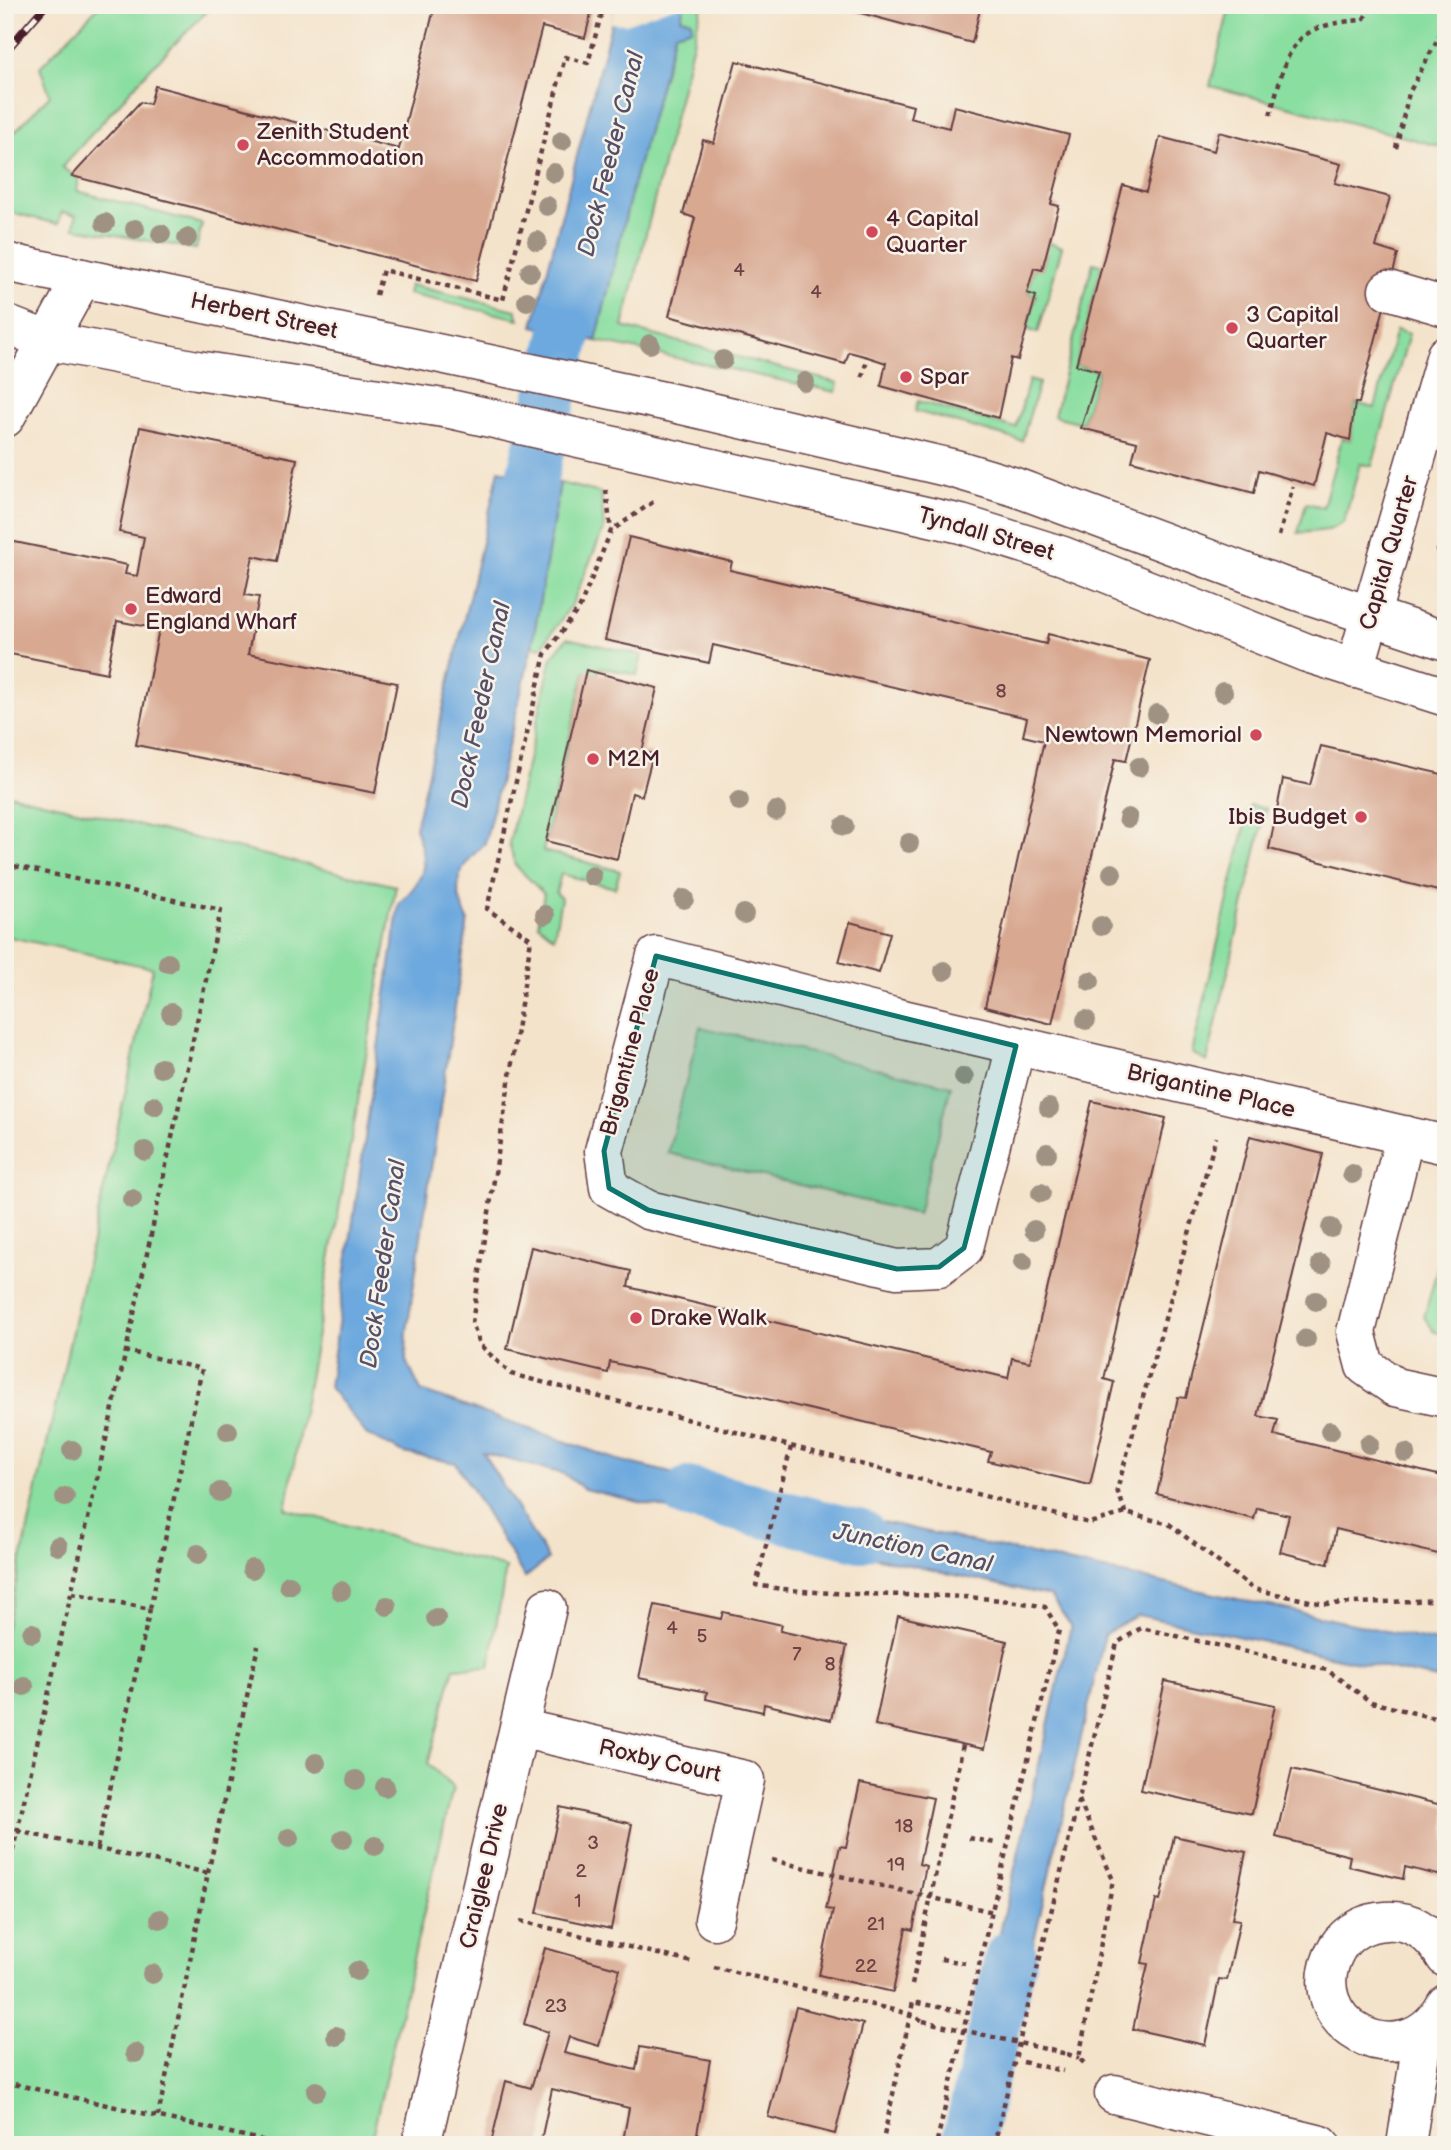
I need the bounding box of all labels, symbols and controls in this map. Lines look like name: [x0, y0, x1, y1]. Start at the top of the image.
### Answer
water label: Dock Feeder Canal: [572, 47, 651, 259]
place label: Zenith Student Accommodation: [256, 118, 424, 172]
marker: Zenith Student Accommodation: [235, 137, 251, 153]
place label: 4 Capital Quarter: [886, 205, 979, 259]
marker: 4 Capital Quarter: [864, 224, 880, 240]
house number: 4: [733, 259, 745, 282]
house number: 4: [810, 281, 822, 304]
street label: Herbert Street: [188, 287, 340, 345]
place label: 3 Capital Quarter: [1246, 301, 1339, 355]
marker: 3 Capital Quarter: [1224, 320, 1240, 336]
place label: Spar: [920, 363, 969, 391]
marker: Spar: [898, 369, 914, 385]
street label: Capital Quarter: [1354, 472, 1425, 633]
street label: Tyndall Street: [915, 501, 1057, 567]
place label: Edward England Wharf: [145, 582, 297, 636]
water label: Dock Feeder Canal: [445, 598, 517, 811]
marker: Edward England Wharf: [123, 601, 139, 617]
house number: 8: [995, 680, 1007, 703]
place label: Newtown Memorial: [1044, 721, 1242, 749]
marker: Newtown Memorial: [1248, 727, 1264, 743]
place label: M2M: [607, 745, 660, 773]
marker: M2M: [585, 751, 601, 767]
place label: Ibis Budget: [1228, 803, 1347, 831]
marker: Ibis Budget: [1353, 809, 1369, 825]
street label: Brigantine Place: [594, 965, 666, 1139]
street label: Brigantine Place: [1124, 1058, 1298, 1124]
water label: Dock Feeder Canal: [354, 1157, 412, 1370]
place label: Drake Walk: [650, 1304, 767, 1332]
marker: Drake Walk: [628, 1310, 644, 1326]
water label: Junction Canal: [830, 1517, 997, 1579]
house number: 4: [666, 1617, 678, 1640]
house number: 5: [697, 1625, 708, 1648]
house number: 7: [792, 1643, 802, 1666]
house number: 8: [824, 1653, 836, 1676]
street label: Roxby Court: [596, 1733, 724, 1789]
street label: Craiglee Drive: [454, 1801, 514, 1951]
house number: 18: [895, 1815, 913, 1838]
house number: 3: [587, 1832, 599, 1855]
house number: 19: [887, 1854, 905, 1877]
house number: 2: [575, 1860, 587, 1883]
house number: 1: [574, 1890, 582, 1913]
house number: 21: [867, 1913, 885, 1936]
house number: 22: [855, 1955, 878, 1978]
house number: 23: [545, 1995, 567, 2018]

